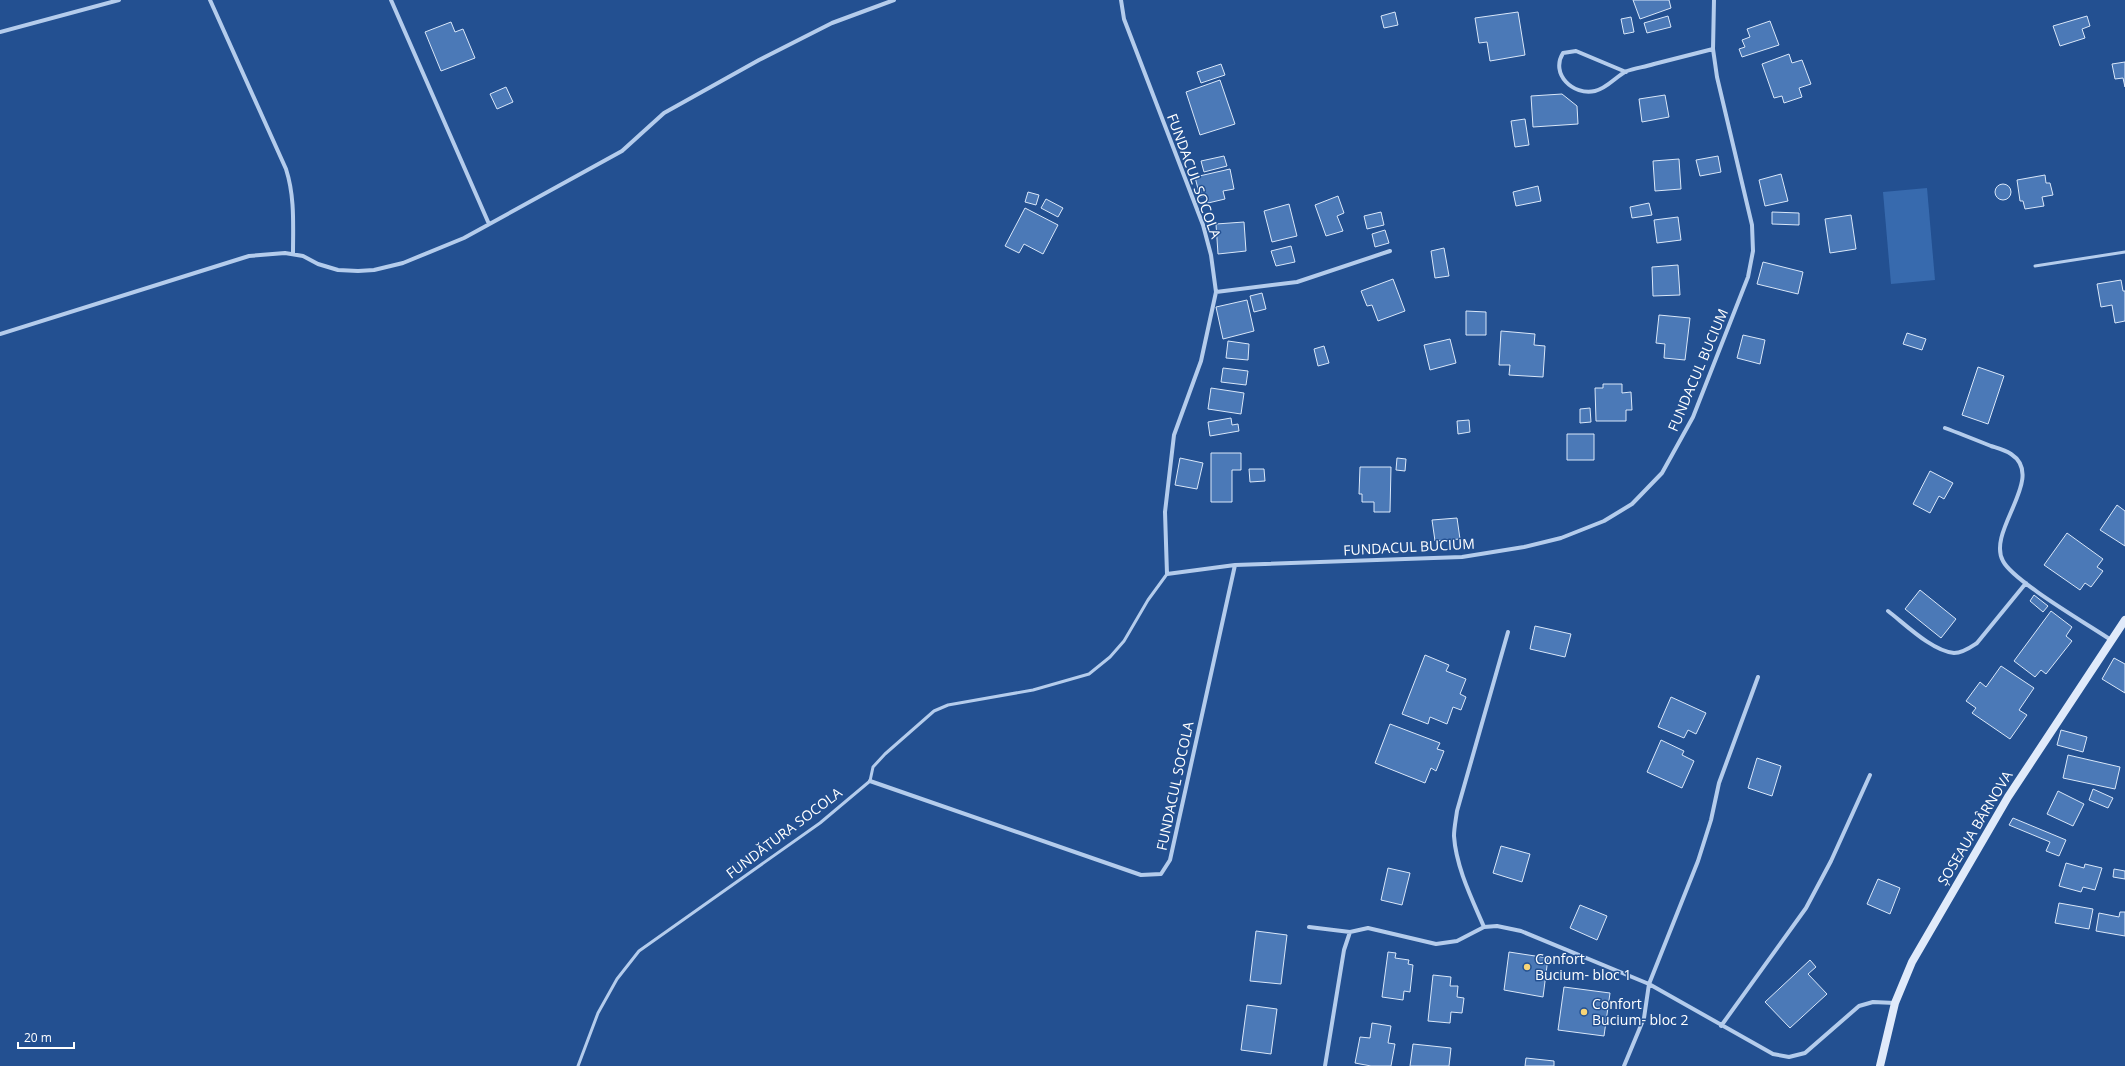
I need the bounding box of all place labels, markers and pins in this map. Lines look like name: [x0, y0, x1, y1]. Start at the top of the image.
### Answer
place label: Confort Bucium- bloc 1: [1535, 949, 1631, 984]
marker: Confort Bucium- bloc 1: [1522, 962, 1532, 972]
place label: Confort Bucium- bloc 2: [1592, 994, 1688, 1029]
marker: Confort Bucium- bloc 2: [1579, 1007, 1589, 1017]

